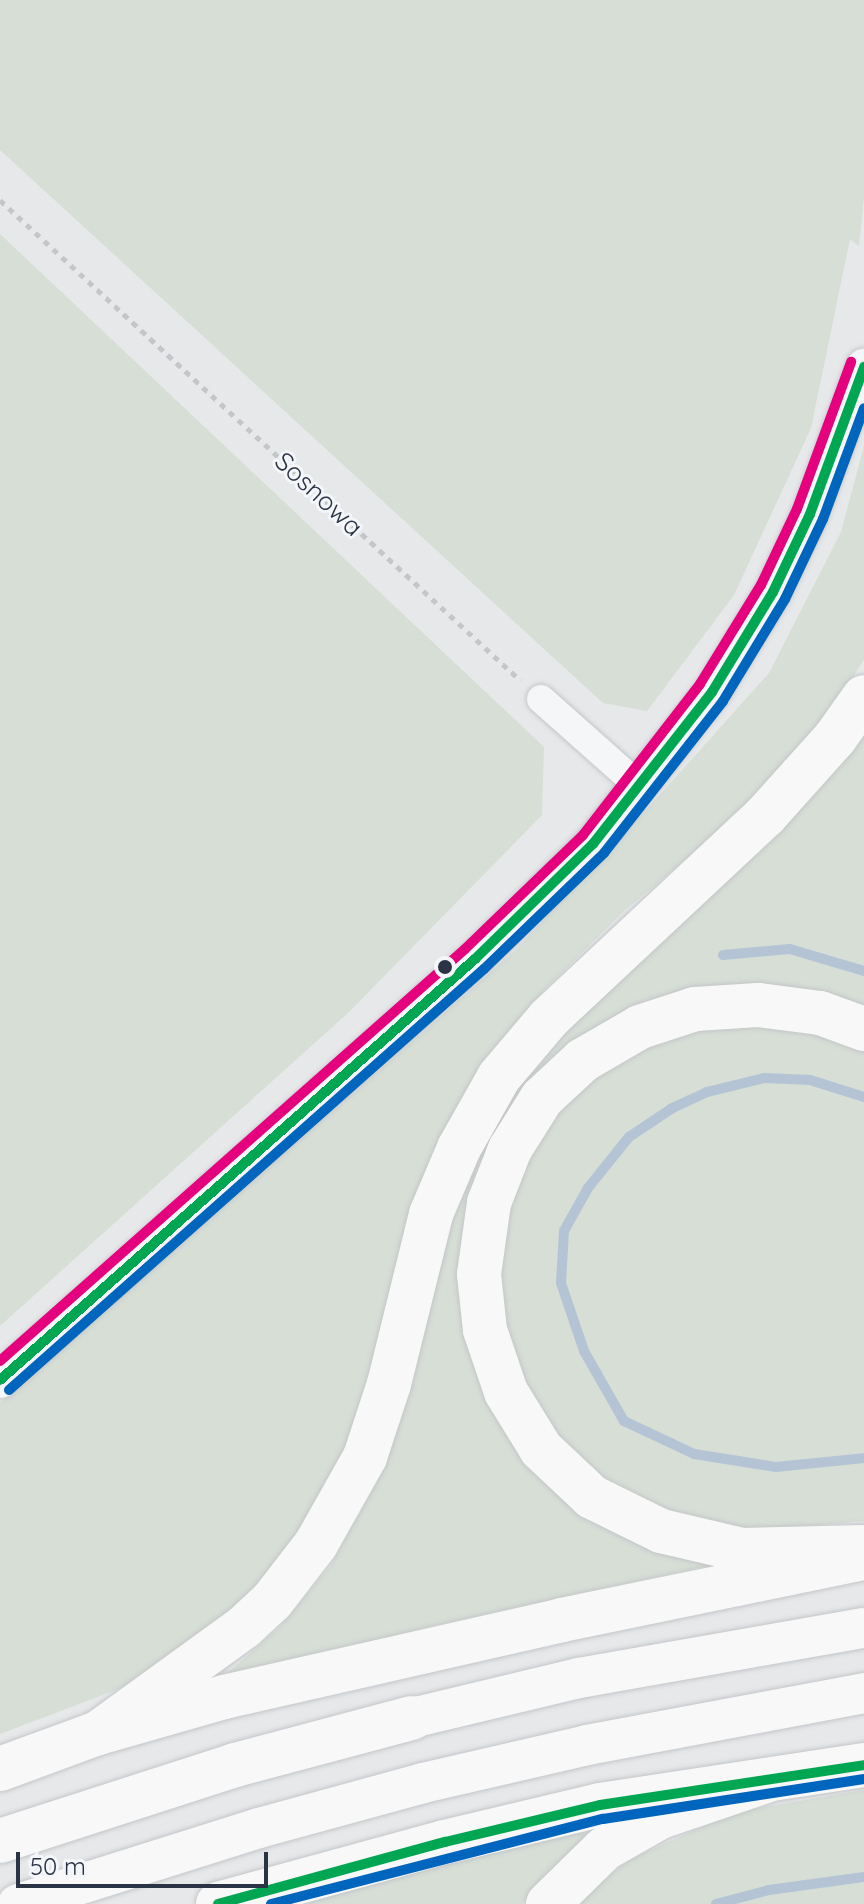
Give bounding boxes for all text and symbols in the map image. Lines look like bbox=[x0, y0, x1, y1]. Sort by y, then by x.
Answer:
street label: Sosnowa bbox=[269, 446, 369, 542]
unlabelled marker bbox=[437, 959, 453, 975]
scale bar bbox=[20, 1836, 272, 1886]
text: 50 m bbox=[30, 1851, 86, 1881]

